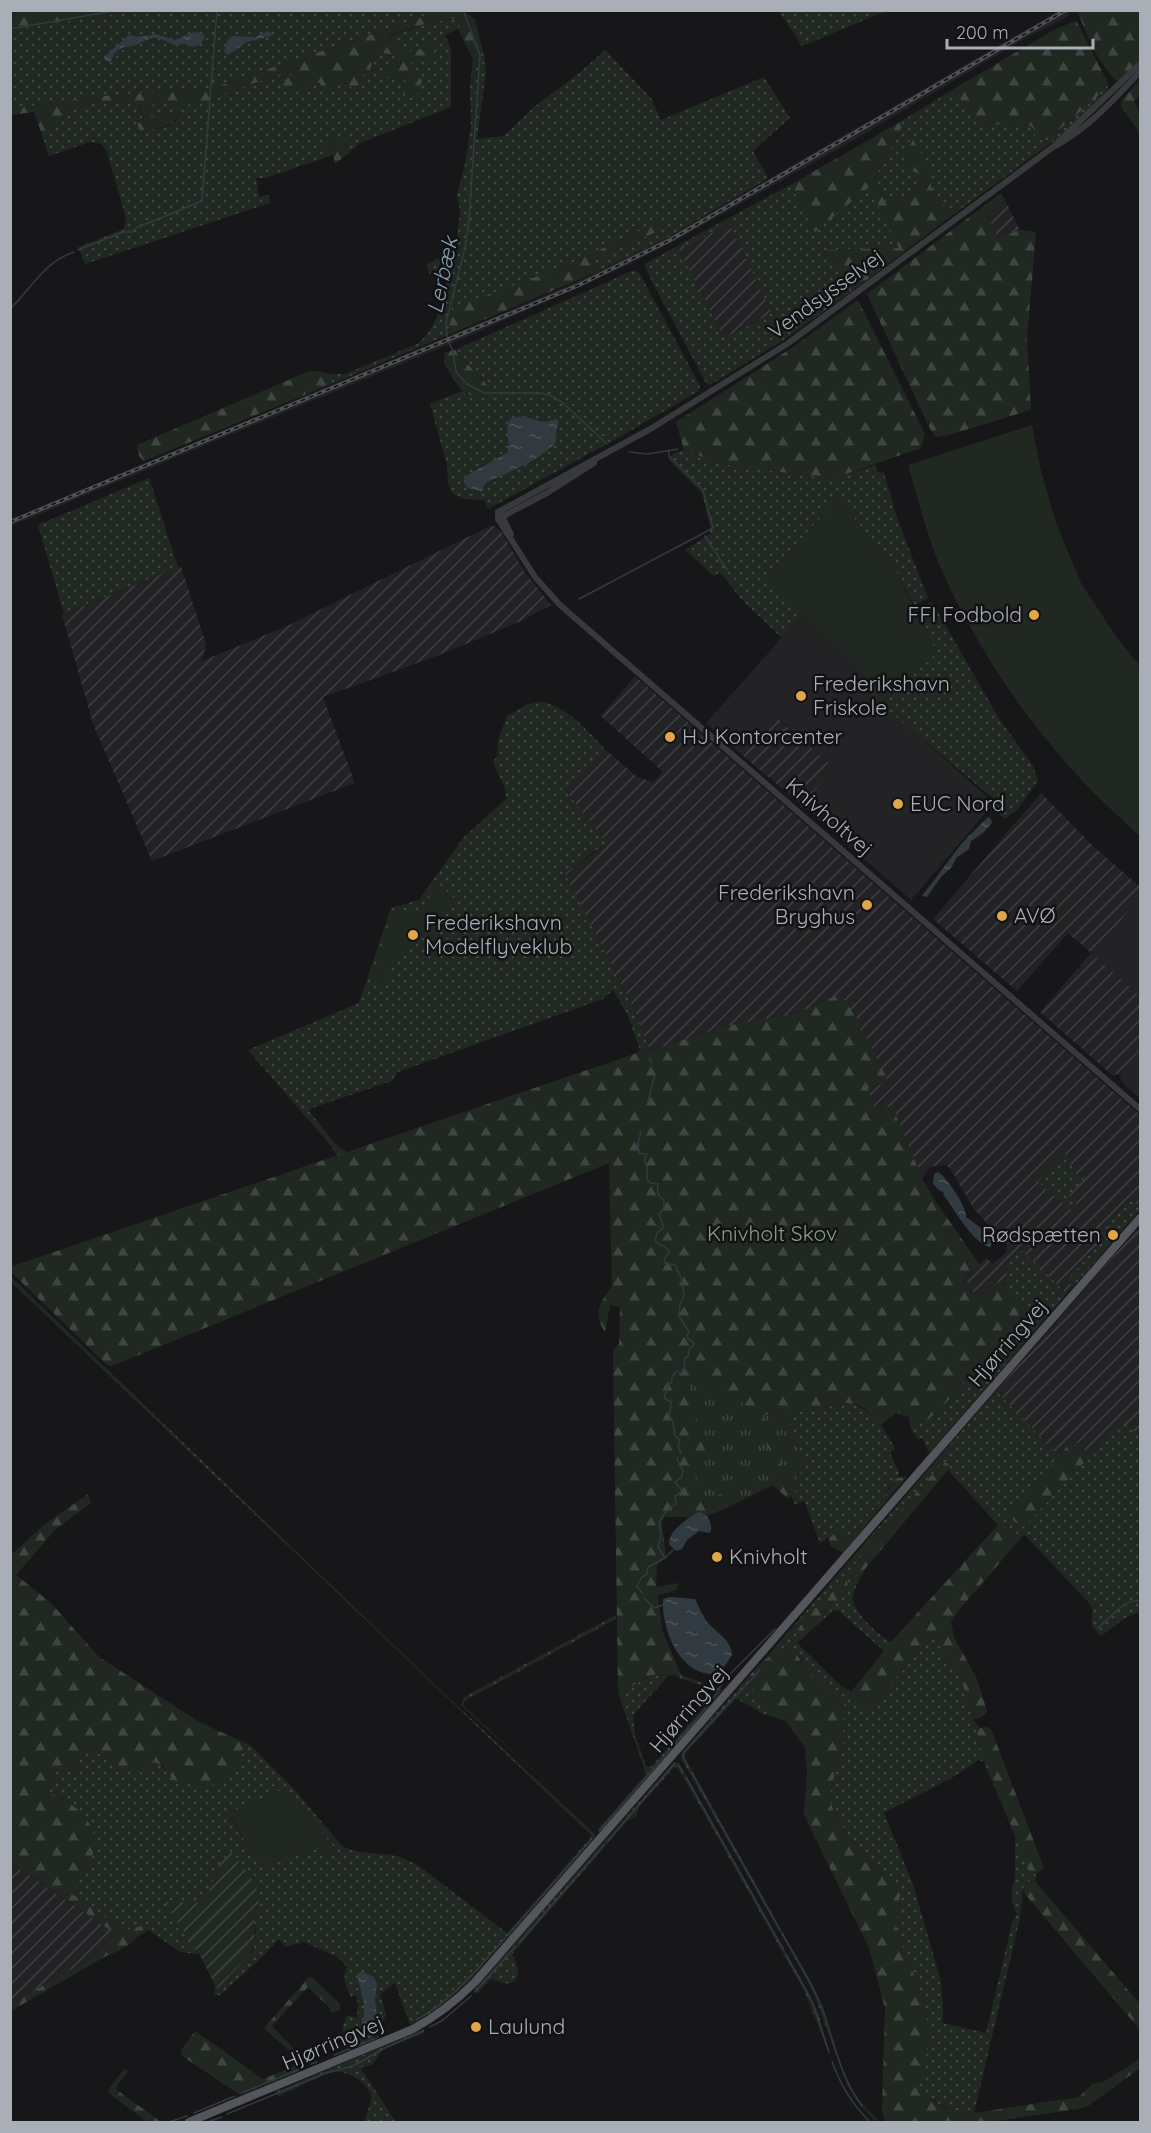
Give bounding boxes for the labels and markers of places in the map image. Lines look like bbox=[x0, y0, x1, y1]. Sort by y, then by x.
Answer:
place label: FFI Fodbold bbox=[908, 601, 1022, 627]
marker: FFI Fodbold bbox=[1027, 608, 1041, 622]
place label: Frederikshavn Friskole bbox=[813, 670, 950, 720]
marker: Frederikshavn Friskole bbox=[794, 689, 808, 703]
place label: HJ Kontorcenter bbox=[682, 723, 843, 749]
marker: HJ Kontorcenter bbox=[663, 730, 677, 744]
place label: EUC Nord bbox=[910, 790, 1005, 816]
marker: EUC Nord bbox=[891, 797, 905, 811]
place label: Frederikshavn Bryghus bbox=[718, 879, 855, 929]
marker: Frederikshavn Bryghus bbox=[860, 898, 874, 912]
place label: AVØ bbox=[1014, 902, 1056, 928]
place label: Frederikshavn Modelflyveklub bbox=[425, 909, 572, 959]
marker: AVØ bbox=[995, 909, 1009, 923]
marker: Frederikshavn Modelflyveklub bbox=[406, 928, 420, 942]
place label: Rødspætten bbox=[982, 1221, 1101, 1247]
marker: Rødspætten bbox=[1106, 1228, 1120, 1242]
place label: Knivholt bbox=[729, 1543, 807, 1569]
marker: Knivholt bbox=[710, 1550, 724, 1564]
place label: Laulund bbox=[488, 2013, 565, 2039]
marker: Laulund bbox=[469, 2020, 483, 2034]

